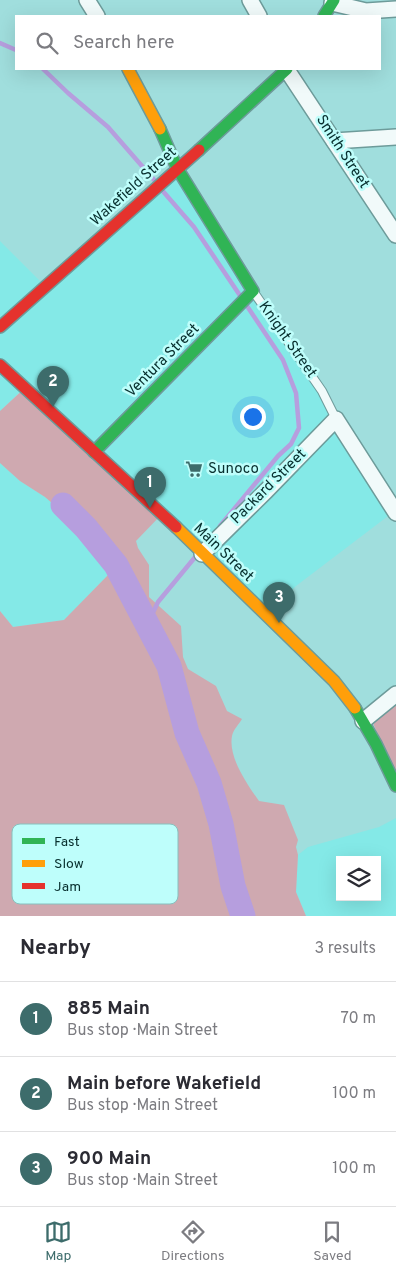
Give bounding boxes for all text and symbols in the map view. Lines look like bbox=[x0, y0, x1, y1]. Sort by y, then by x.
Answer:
search box bbox=[15, 15, 381, 70]
icon: search bbox=[33, 29, 61, 57]
text: Search here bbox=[73, 31, 175, 55]
street label: Smith Street bbox=[311, 112, 373, 192]
street label: Wakefield Street bbox=[87, 143, 181, 231]
street label: Knight Street bbox=[254, 298, 320, 382]
street label: Ventura Street bbox=[122, 320, 204, 402]
pin: 2 bbox=[37, 366, 69, 407]
your location bbox=[240, 404, 266, 430]
street label: Packard Street bbox=[227, 445, 311, 529]
supermarket icon: Sunoco bbox=[184, 459, 204, 479]
place label: Sunoco bbox=[208, 460, 259, 479]
pin: 1 bbox=[134, 467, 166, 508]
street label: Main Street bbox=[189, 520, 257, 586]
pin: 3 bbox=[263, 582, 295, 623]
legend bbox=[12, 824, 178, 904]
text: Fast bbox=[54, 834, 80, 851]
text: Slow bbox=[54, 856, 84, 873]
map controls bbox=[336, 856, 381, 901]
button: layers bbox=[336, 856, 381, 901]
text: Jam bbox=[54, 879, 81, 896]
text: Nearby bbox=[20, 935, 91, 962]
text: 3 results bbox=[314, 939, 376, 959]
text: 885 Main bbox=[67, 997, 150, 1021]
text: 1 bbox=[33, 1009, 39, 1029]
text: 70 m bbox=[341, 1009, 376, 1029]
text: Bus stop · Main Street bbox=[67, 1021, 218, 1041]
text: Main before Wakefield bbox=[67, 1072, 261, 1096]
text: 2 bbox=[31, 1084, 41, 1104]
text: 100 m bbox=[332, 1084, 376, 1104]
text: Bus stop · Main Street bbox=[67, 1096, 218, 1116]
text: 900 Main bbox=[67, 1147, 151, 1171]
text: 3 bbox=[31, 1159, 41, 1179]
text: 100 m bbox=[332, 1159, 376, 1179]
text: Bus stop · Main Street bbox=[67, 1171, 218, 1191]
tab: Map bbox=[44, 1218, 72, 1265]
tab: Directions bbox=[161, 1218, 225, 1265]
tab: Saved bbox=[313, 1218, 352, 1265]

